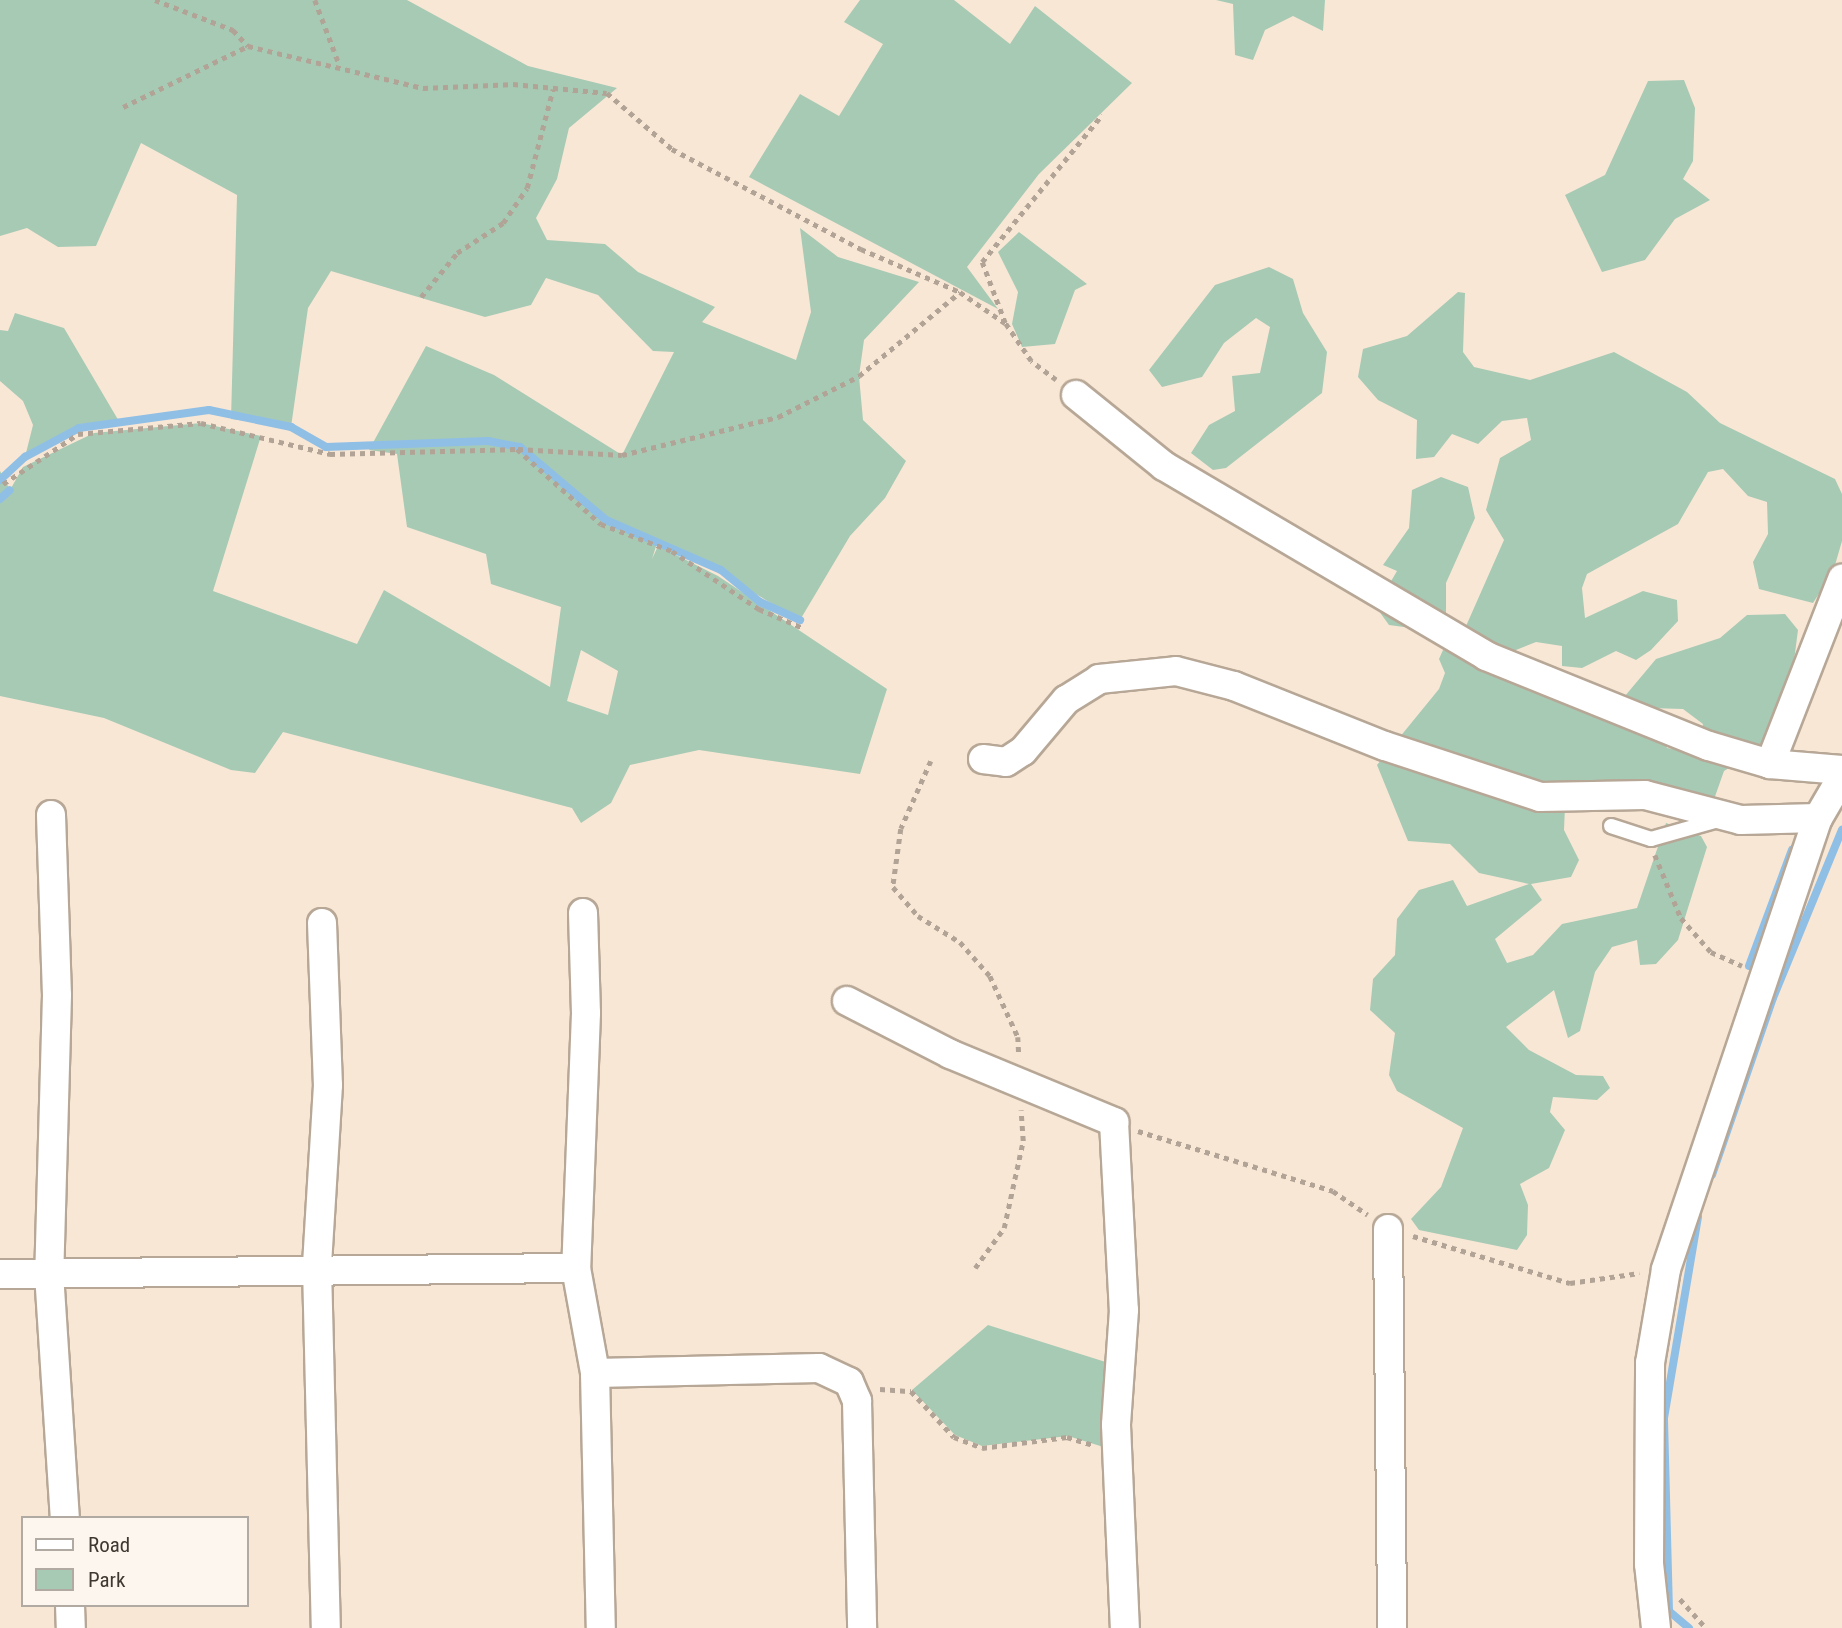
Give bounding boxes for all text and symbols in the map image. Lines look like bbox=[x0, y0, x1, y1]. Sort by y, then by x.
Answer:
legend bbox=[21, 1516, 248, 1607]
text: Road bbox=[88, 1533, 130, 1557]
text: Park bbox=[88, 1568, 125, 1592]

